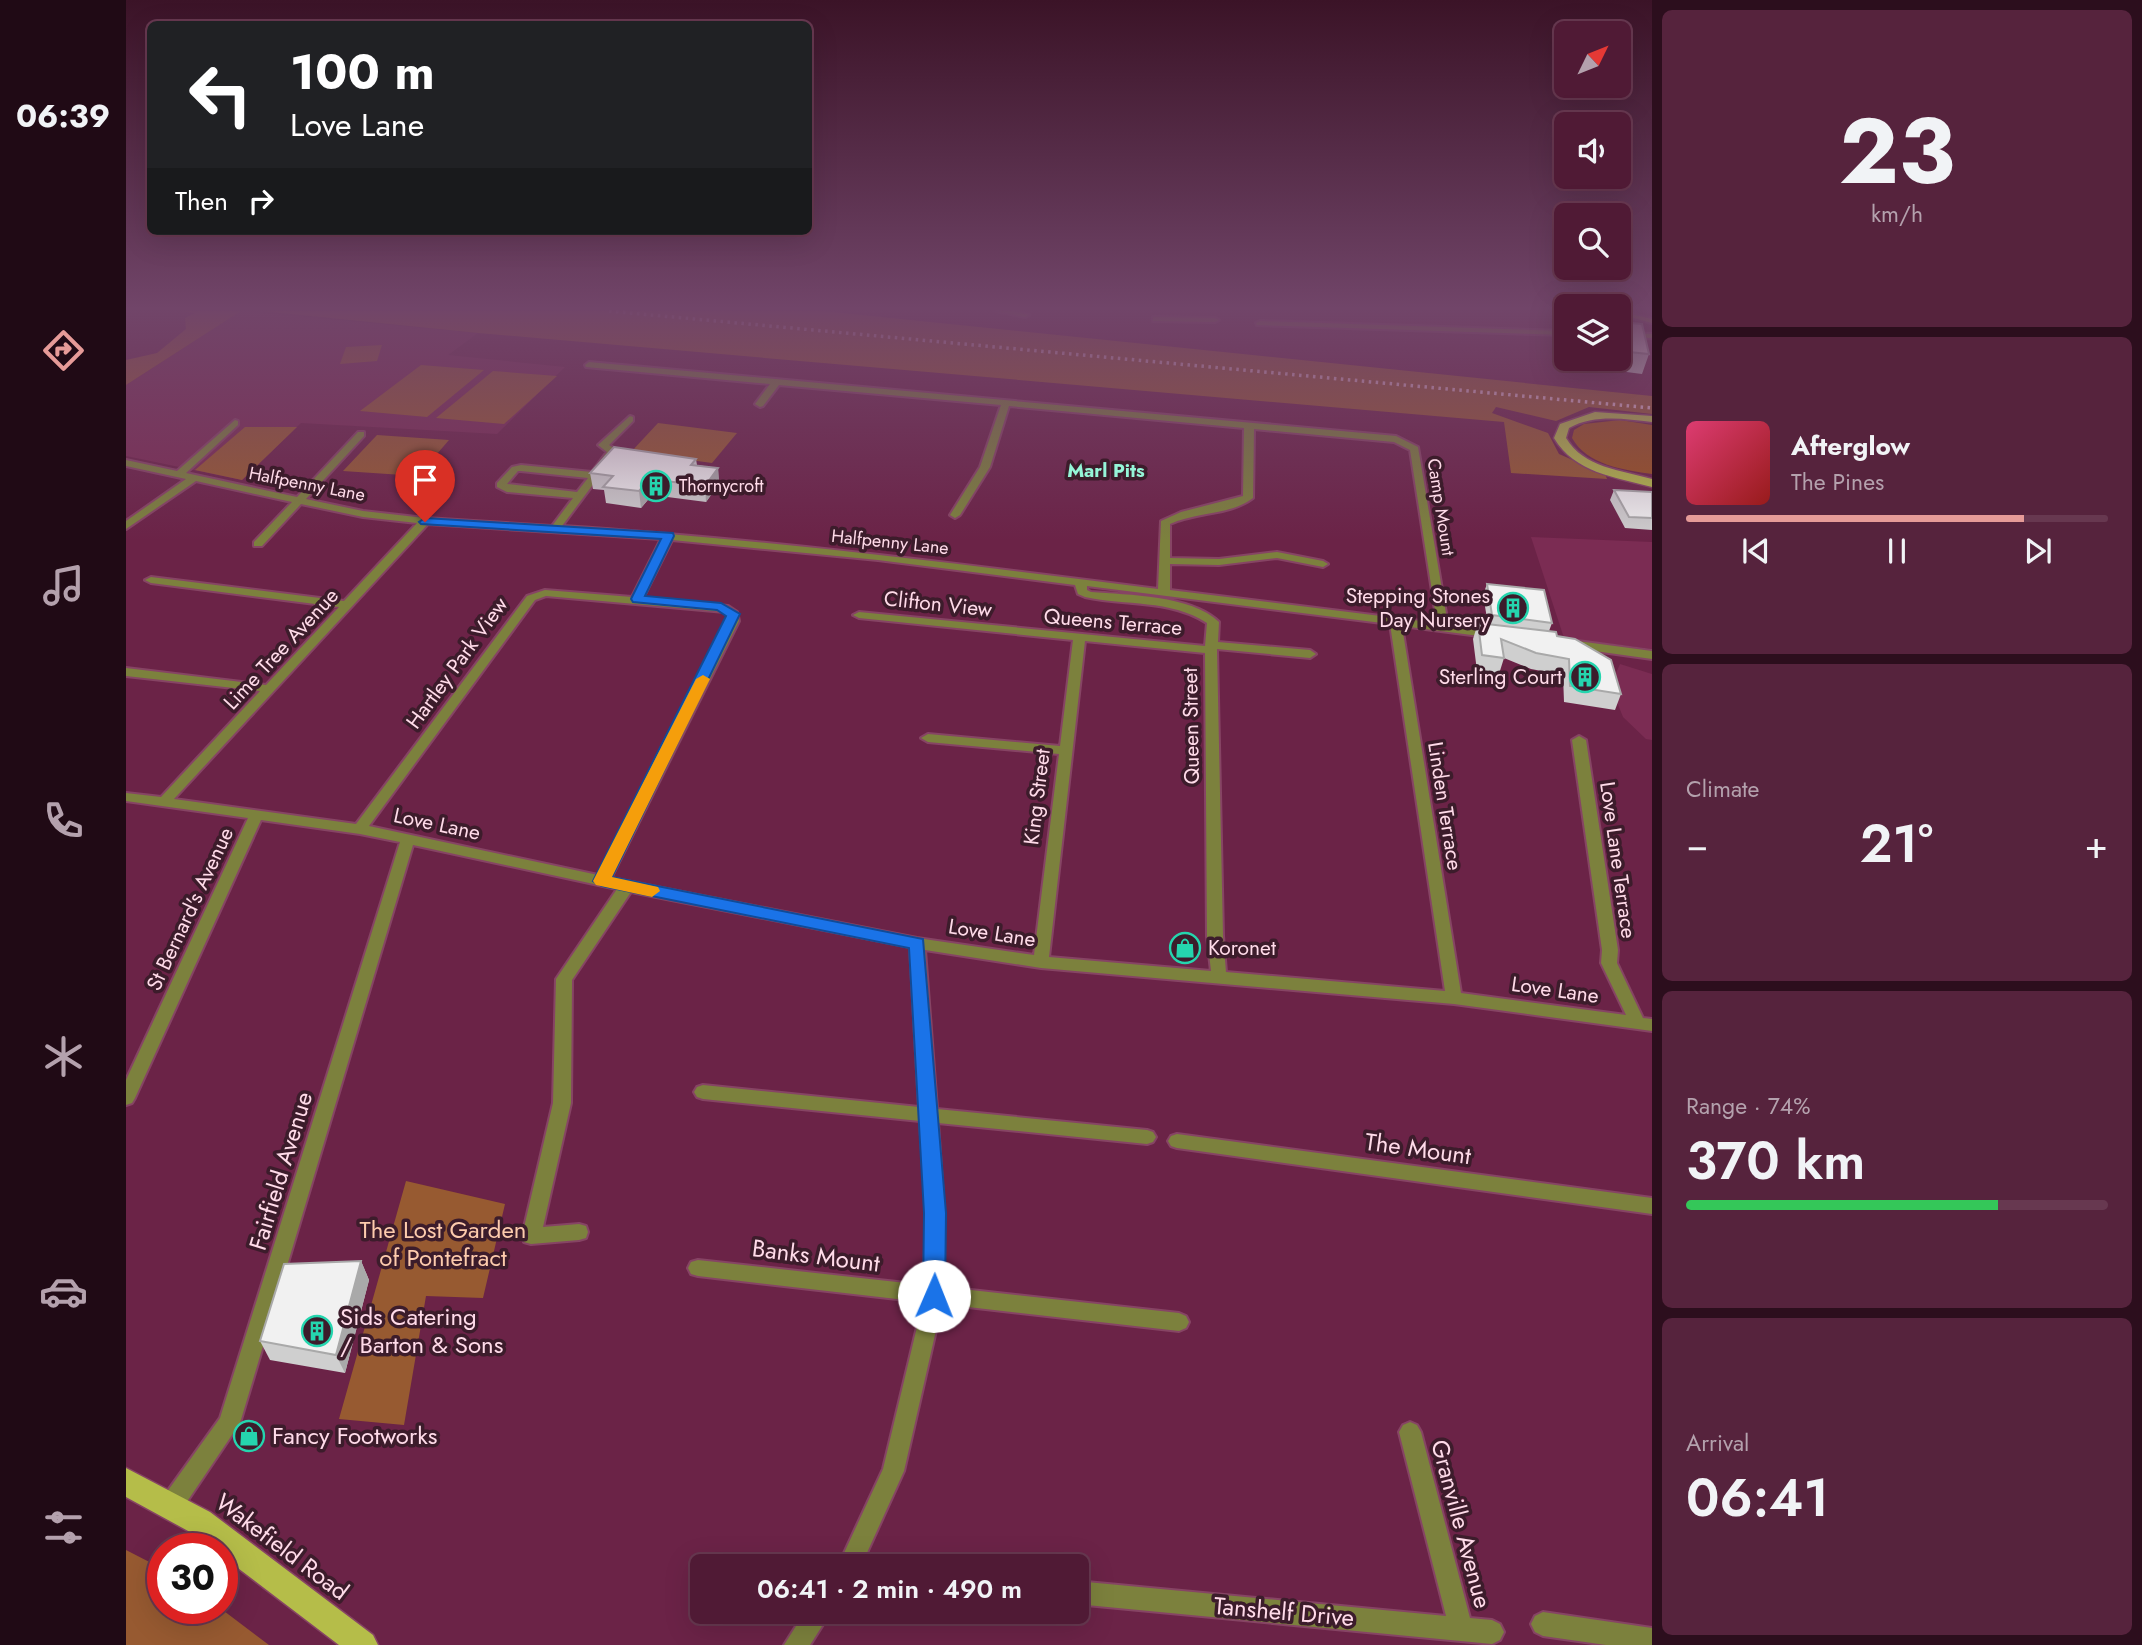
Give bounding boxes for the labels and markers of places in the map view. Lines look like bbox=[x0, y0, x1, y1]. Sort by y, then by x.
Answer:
pin bbox=[395, 450, 455, 522]
building icon: Thornycroft bbox=[639, 469, 673, 503]
place label: Thornycroft bbox=[679, 473, 764, 499]
place label: Stepping Stones Day Nursery bbox=[1346, 581, 1491, 635]
building icon: Stepping Stones Day Nursery bbox=[1496, 591, 1530, 625]
building icon: Sterling Court bbox=[1568, 660, 1602, 694]
place label: Sterling Court bbox=[1439, 662, 1562, 692]
shop icon: Koronet bbox=[1168, 931, 1202, 965]
place label: Koronet bbox=[1208, 933, 1276, 963]
place label: Sids Catering / Barton & Sons bbox=[340, 1299, 503, 1362]
building icon: Sids Catering / Barton & Sons bbox=[300, 1314, 334, 1348]
place label: Fancy Footworks bbox=[272, 1418, 437, 1453]
shop icon: Fancy Footworks bbox=[232, 1419, 266, 1453]

